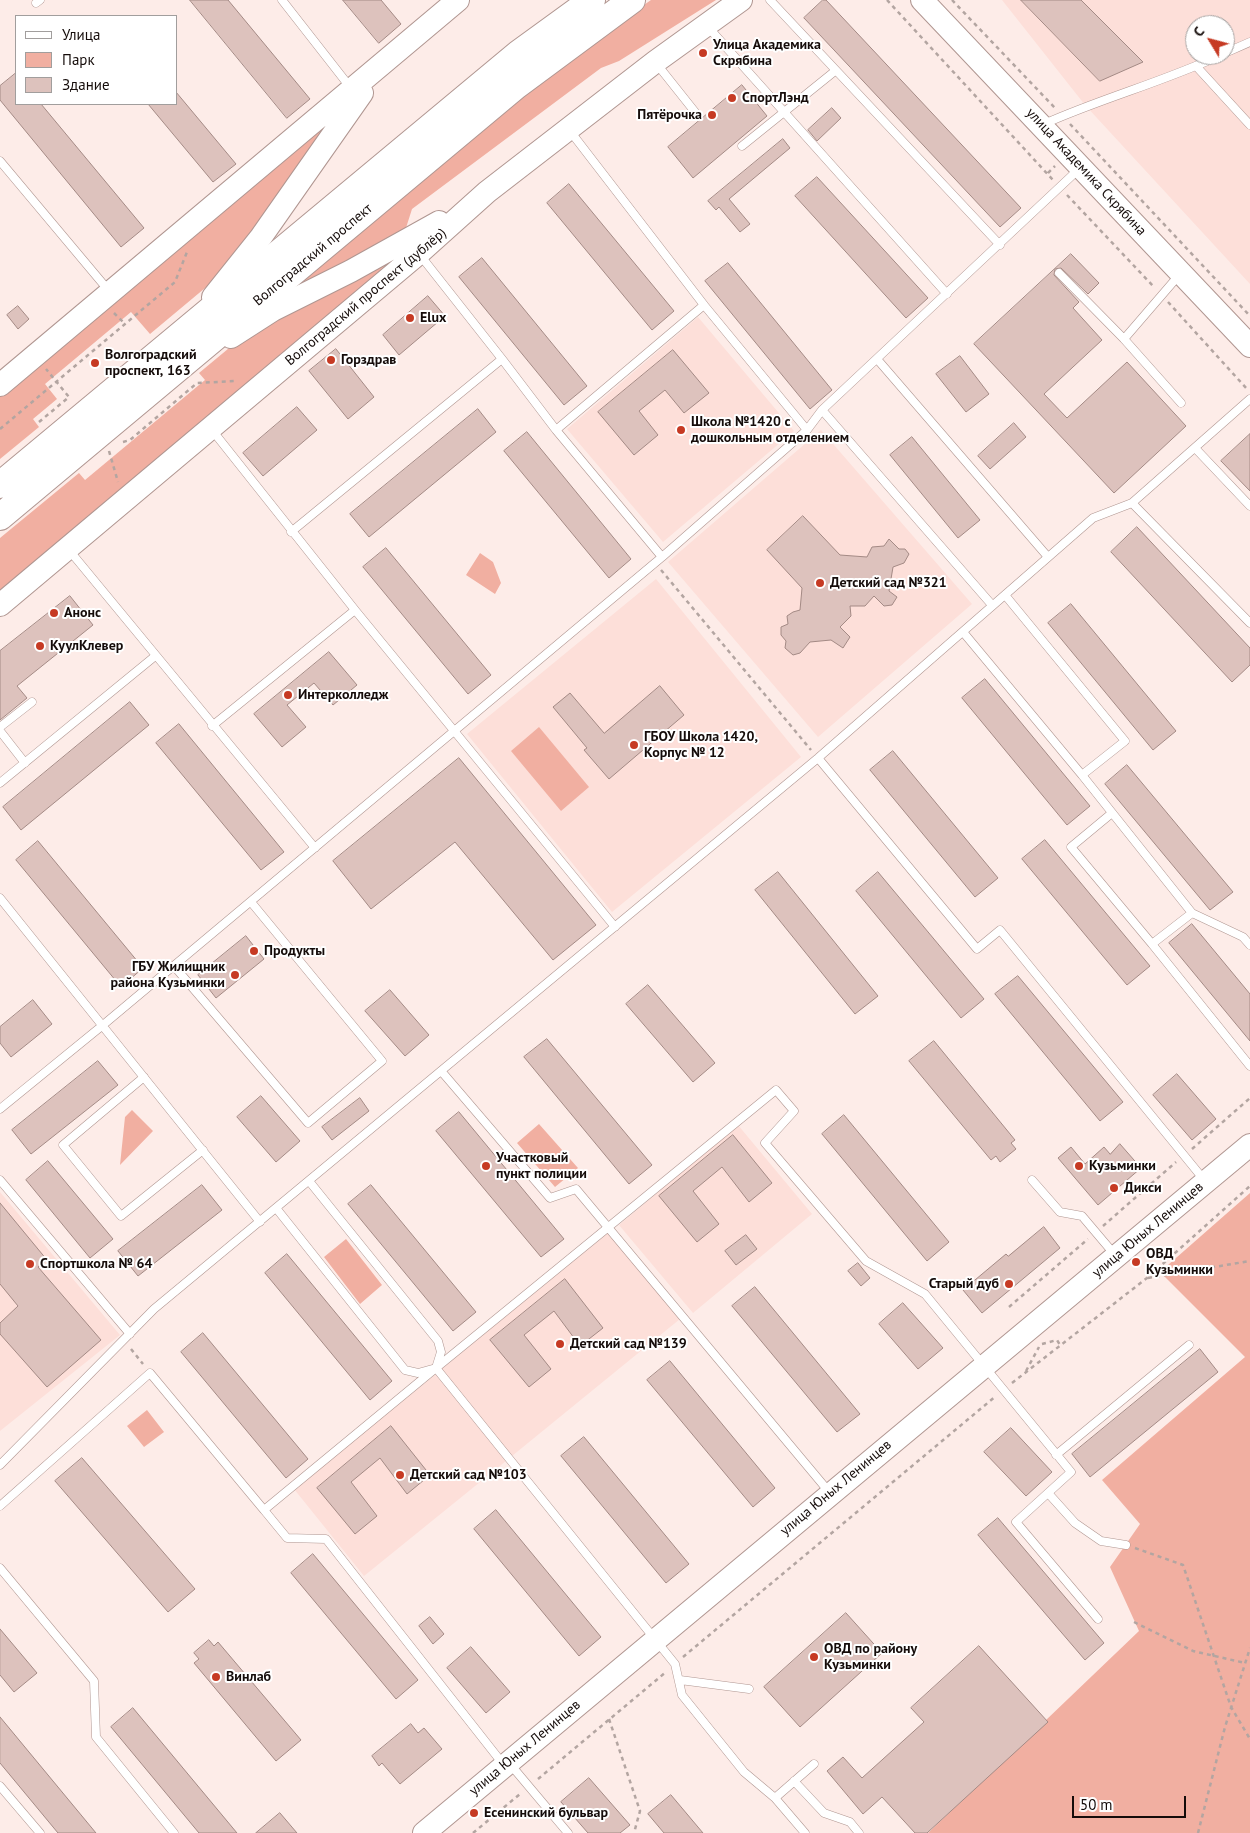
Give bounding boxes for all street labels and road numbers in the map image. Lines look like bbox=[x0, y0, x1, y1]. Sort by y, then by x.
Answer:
street label: улица Академика Скрябина bbox=[1022, 105, 1150, 239]
street label: Волгоградский проспект bbox=[250, 200, 376, 310]
street label: Волгоградский проспект (дублёр) bbox=[282, 225, 450, 369]
street label: улица Юных Ленинцев bbox=[1089, 1179, 1207, 1281]
street label: улица Юных Ленинцев bbox=[777, 1437, 895, 1539]
street label: улица Юных Ленинцев bbox=[466, 1697, 584, 1799]

